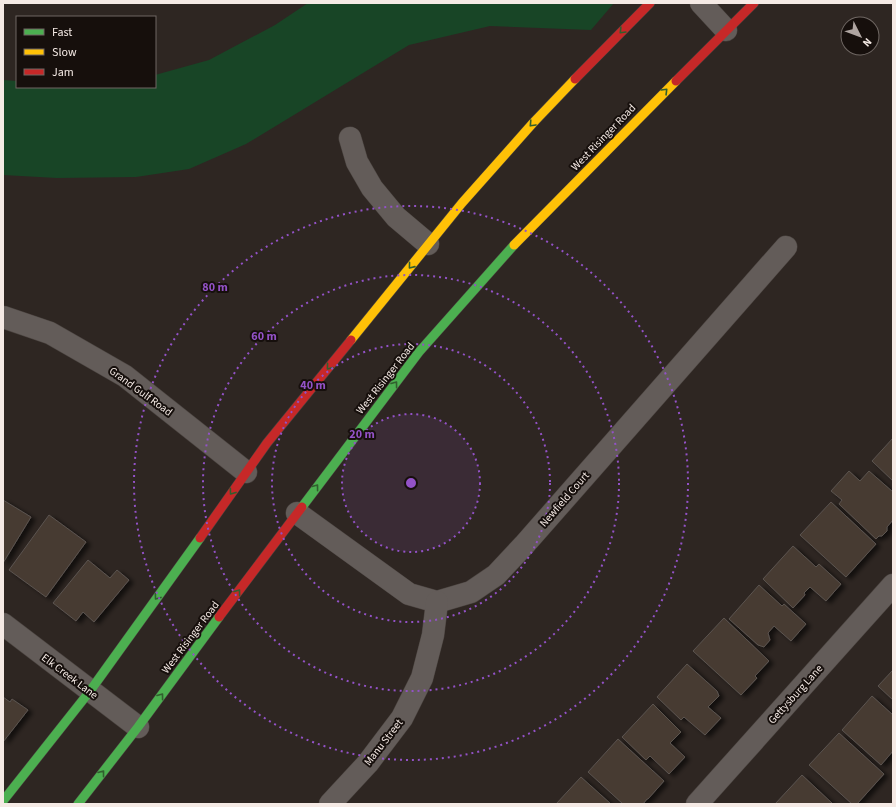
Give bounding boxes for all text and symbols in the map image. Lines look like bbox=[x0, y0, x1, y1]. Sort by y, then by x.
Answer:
legend bbox=[16, 16, 156, 88]
north arrow bbox=[840, 16, 880, 56]
text: Fast bbox=[52, 24, 72, 41]
one-way arrow bbox=[619, 26, 627, 34]
text: N bbox=[859, 35, 875, 50]
text: Slow bbox=[52, 44, 77, 61]
text: Jam bbox=[52, 64, 74, 81]
one-way arrow bbox=[661, 88, 668, 96]
street label: West Risinger Road bbox=[568, 101, 639, 174]
one-way arrow bbox=[529, 119, 536, 127]
one-way arrow bbox=[408, 261, 415, 268]
text: 80 m bbox=[202, 279, 228, 296]
text: 60 m bbox=[251, 328, 277, 345]
street label: West Risinger Road bbox=[353, 339, 418, 417]
one-way arrow bbox=[326, 362, 333, 369]
street label: Grand Gulf Road bbox=[106, 363, 175, 419]
text: 40 m bbox=[300, 377, 326, 394]
one-way arrow bbox=[390, 381, 398, 388]
text: 20 m bbox=[349, 426, 375, 443]
street label: Newfield Court bbox=[536, 468, 593, 530]
centre of rings bbox=[404, 476, 418, 490]
one-way arrow bbox=[311, 485, 318, 492]
one-way arrow bbox=[230, 487, 237, 494]
one-way arrow bbox=[234, 589, 241, 596]
one-way arrow bbox=[155, 593, 162, 600]
street label: West Risinger Road bbox=[158, 598, 223, 677]
street label: Elk Creek Lane bbox=[38, 650, 101, 703]
street label: Gettysburg Lane bbox=[765, 661, 826, 727]
one-way arrow bbox=[156, 693, 164, 700]
street label: Manu Street bbox=[360, 716, 406, 769]
one-way arrow bbox=[97, 771, 104, 778]

